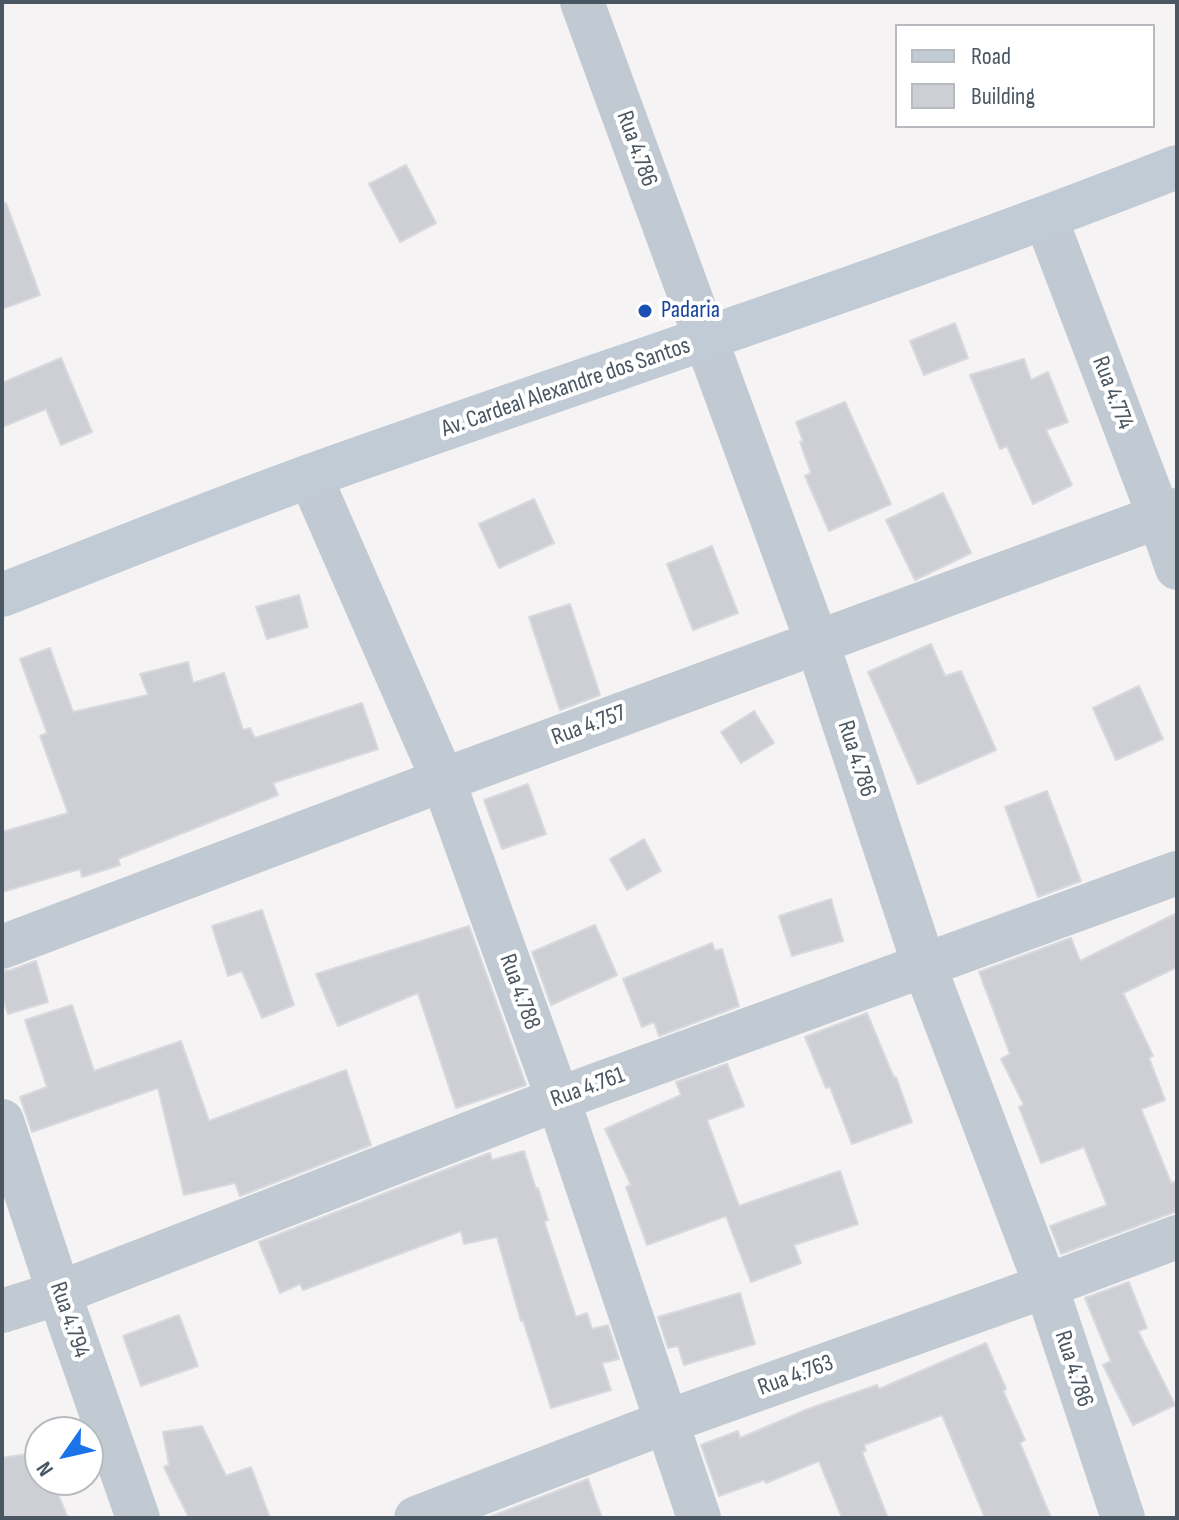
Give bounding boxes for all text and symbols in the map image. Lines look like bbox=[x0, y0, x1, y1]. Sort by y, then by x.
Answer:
legend bbox=[895, 24, 1155, 128]
text: Road bbox=[971, 42, 1011, 71]
text: Building bbox=[971, 82, 1035, 111]
street label: Rua 4.786 bbox=[609, 107, 663, 191]
place label: Padaria bbox=[661, 297, 720, 325]
marker: Padaria bbox=[636, 302, 654, 320]
street label: Av. Cardeal Alexandre dos Santos bbox=[438, 332, 694, 444]
street label: Rua 4.774 bbox=[1085, 352, 1139, 434]
street label: Rua 4.757 bbox=[548, 699, 630, 753]
street label: Rua 4.786 bbox=[830, 717, 882, 801]
street label: Rua 4.788 bbox=[492, 950, 546, 1034]
street label: Rua 4.761 bbox=[547, 1061, 629, 1115]
street label: Rua 4.794 bbox=[43, 1278, 95, 1362]
street label: Rua 4.786 bbox=[1047, 1327, 1099, 1411]
street label: Rua 4.763 bbox=[754, 1349, 838, 1403]
north arrow bbox=[24, 1416, 104, 1496]
text: N bbox=[31, 1456, 60, 1481]

